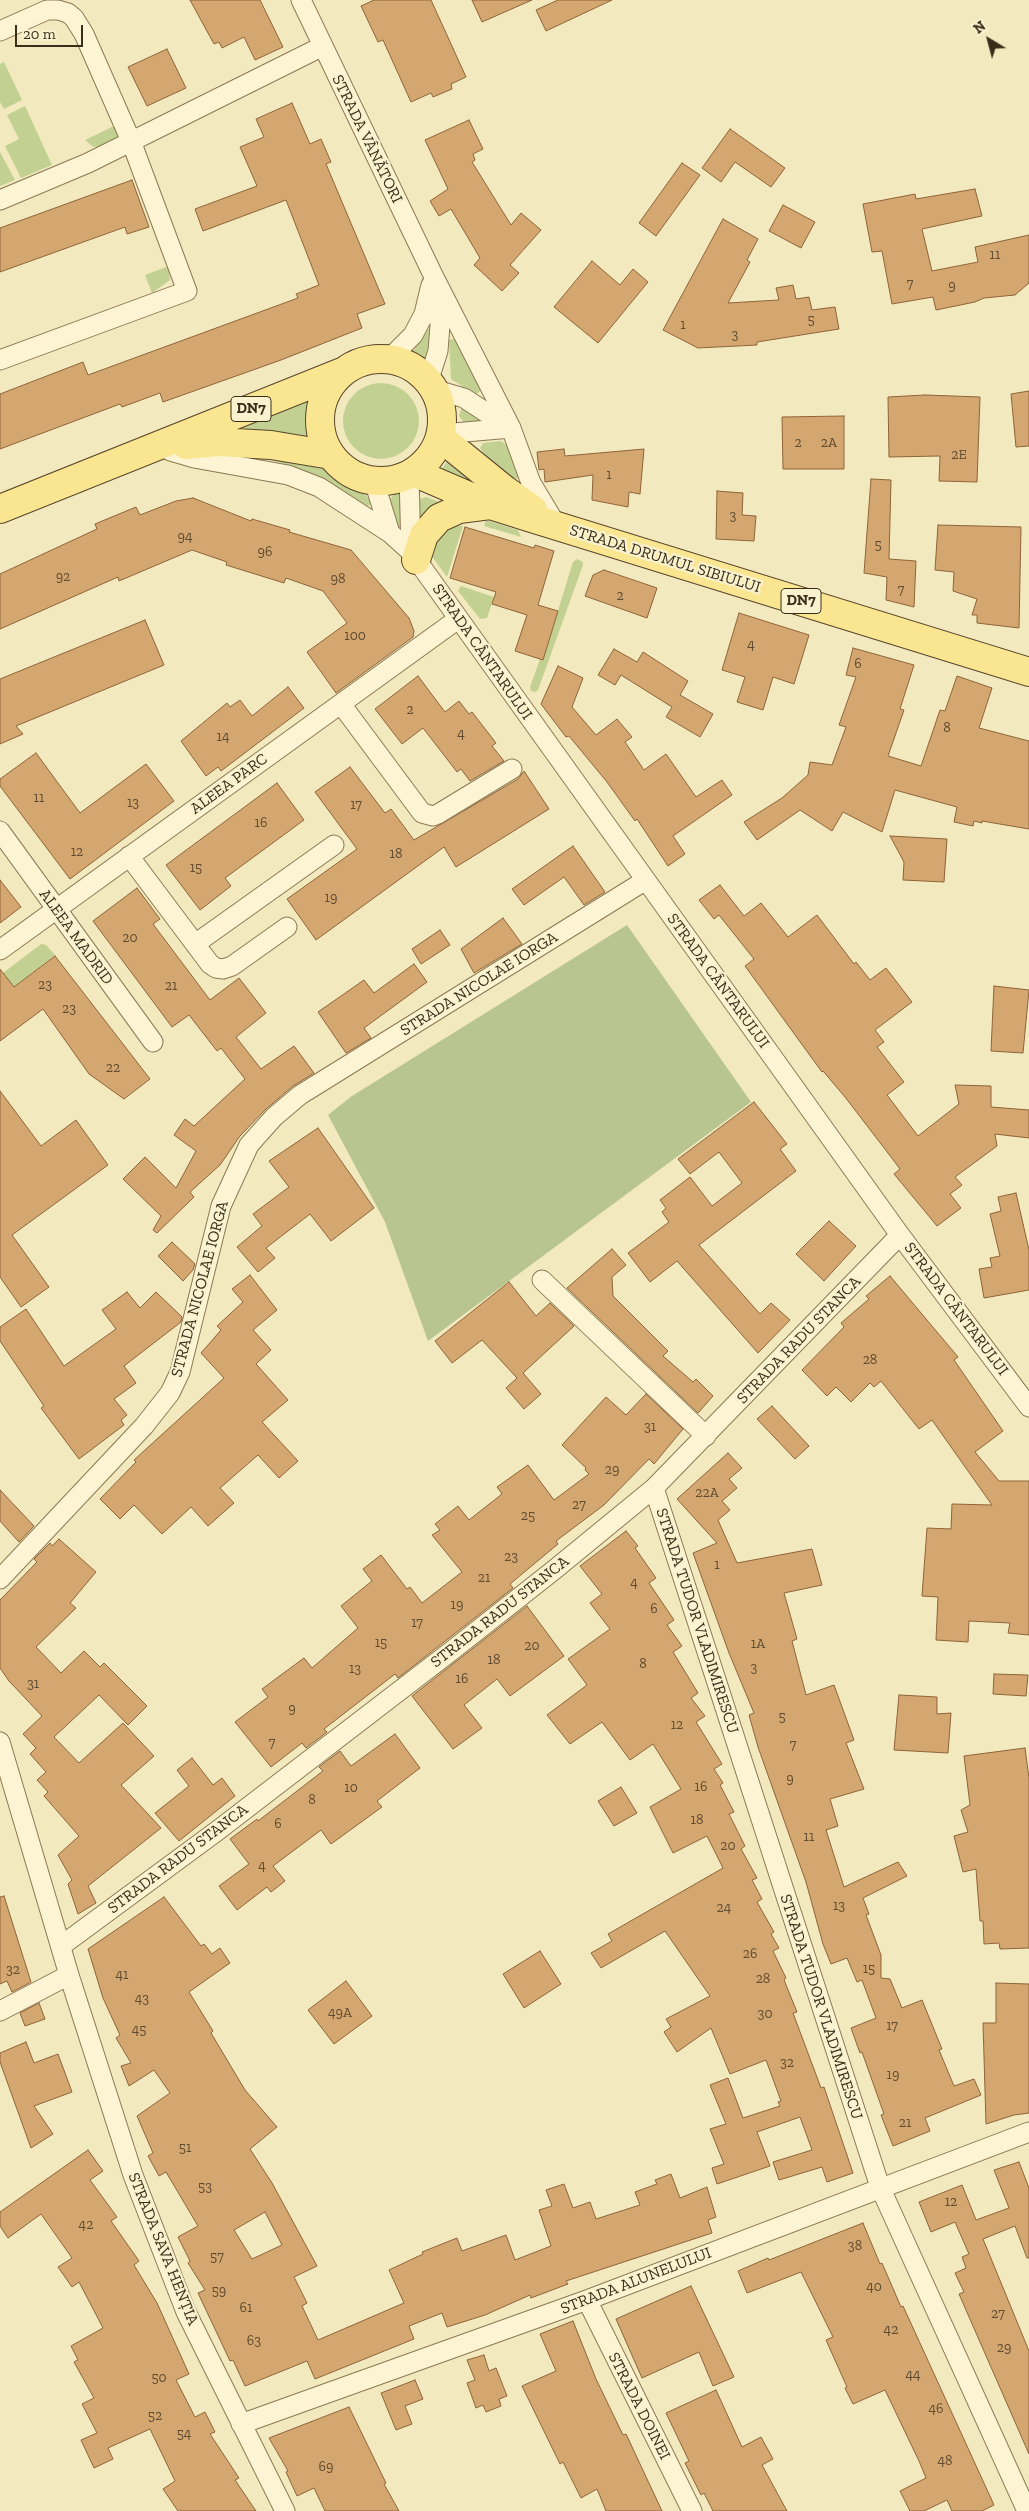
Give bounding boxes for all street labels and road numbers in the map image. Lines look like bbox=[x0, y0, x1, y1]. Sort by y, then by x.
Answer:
street label: STRADA VÂNĂTORI bbox=[328, 72, 406, 206]
road number: DN7 bbox=[231, 396, 271, 422]
street label: STRADA DRUMUL SIBIULUI bbox=[567, 521, 763, 597]
street label: STRADA CÂNTARULUI bbox=[428, 580, 536, 724]
road number: DN7 bbox=[781, 588, 821, 614]
street label: ALEEA PARC bbox=[187, 750, 271, 818]
street label: ALEEA MADRID bbox=[35, 885, 117, 989]
street label: STRADA CÂNTARULUI bbox=[663, 910, 773, 1052]
street label: STRADA NICOLAE IORGA bbox=[397, 928, 561, 1040]
street label: STRADA NICOLAE IORGA bbox=[167, 1199, 233, 1379]
street label: STRADA CÂNTARULUI bbox=[900, 1239, 1012, 1379]
street label: STRADA RADU STANCA bbox=[733, 1272, 865, 1408]
street label: STRADA TUDOR VLADIMIRESCU bbox=[651, 1506, 743, 1736]
street label: STRADA RADU STANCA bbox=[427, 1552, 573, 1672]
street label: STRADA RADU STANCA bbox=[104, 1800, 252, 1918]
street label: STRADA TUDOR VLADIMIRESCU bbox=[775, 1892, 867, 2122]
street label: STRADA SAVA HENȚIA bbox=[124, 2170, 202, 2328]
street label: STRADA ALUNELULUI bbox=[558, 2243, 714, 2319]
street label: STRADA DOINEI bbox=[604, 2349, 674, 2463]

